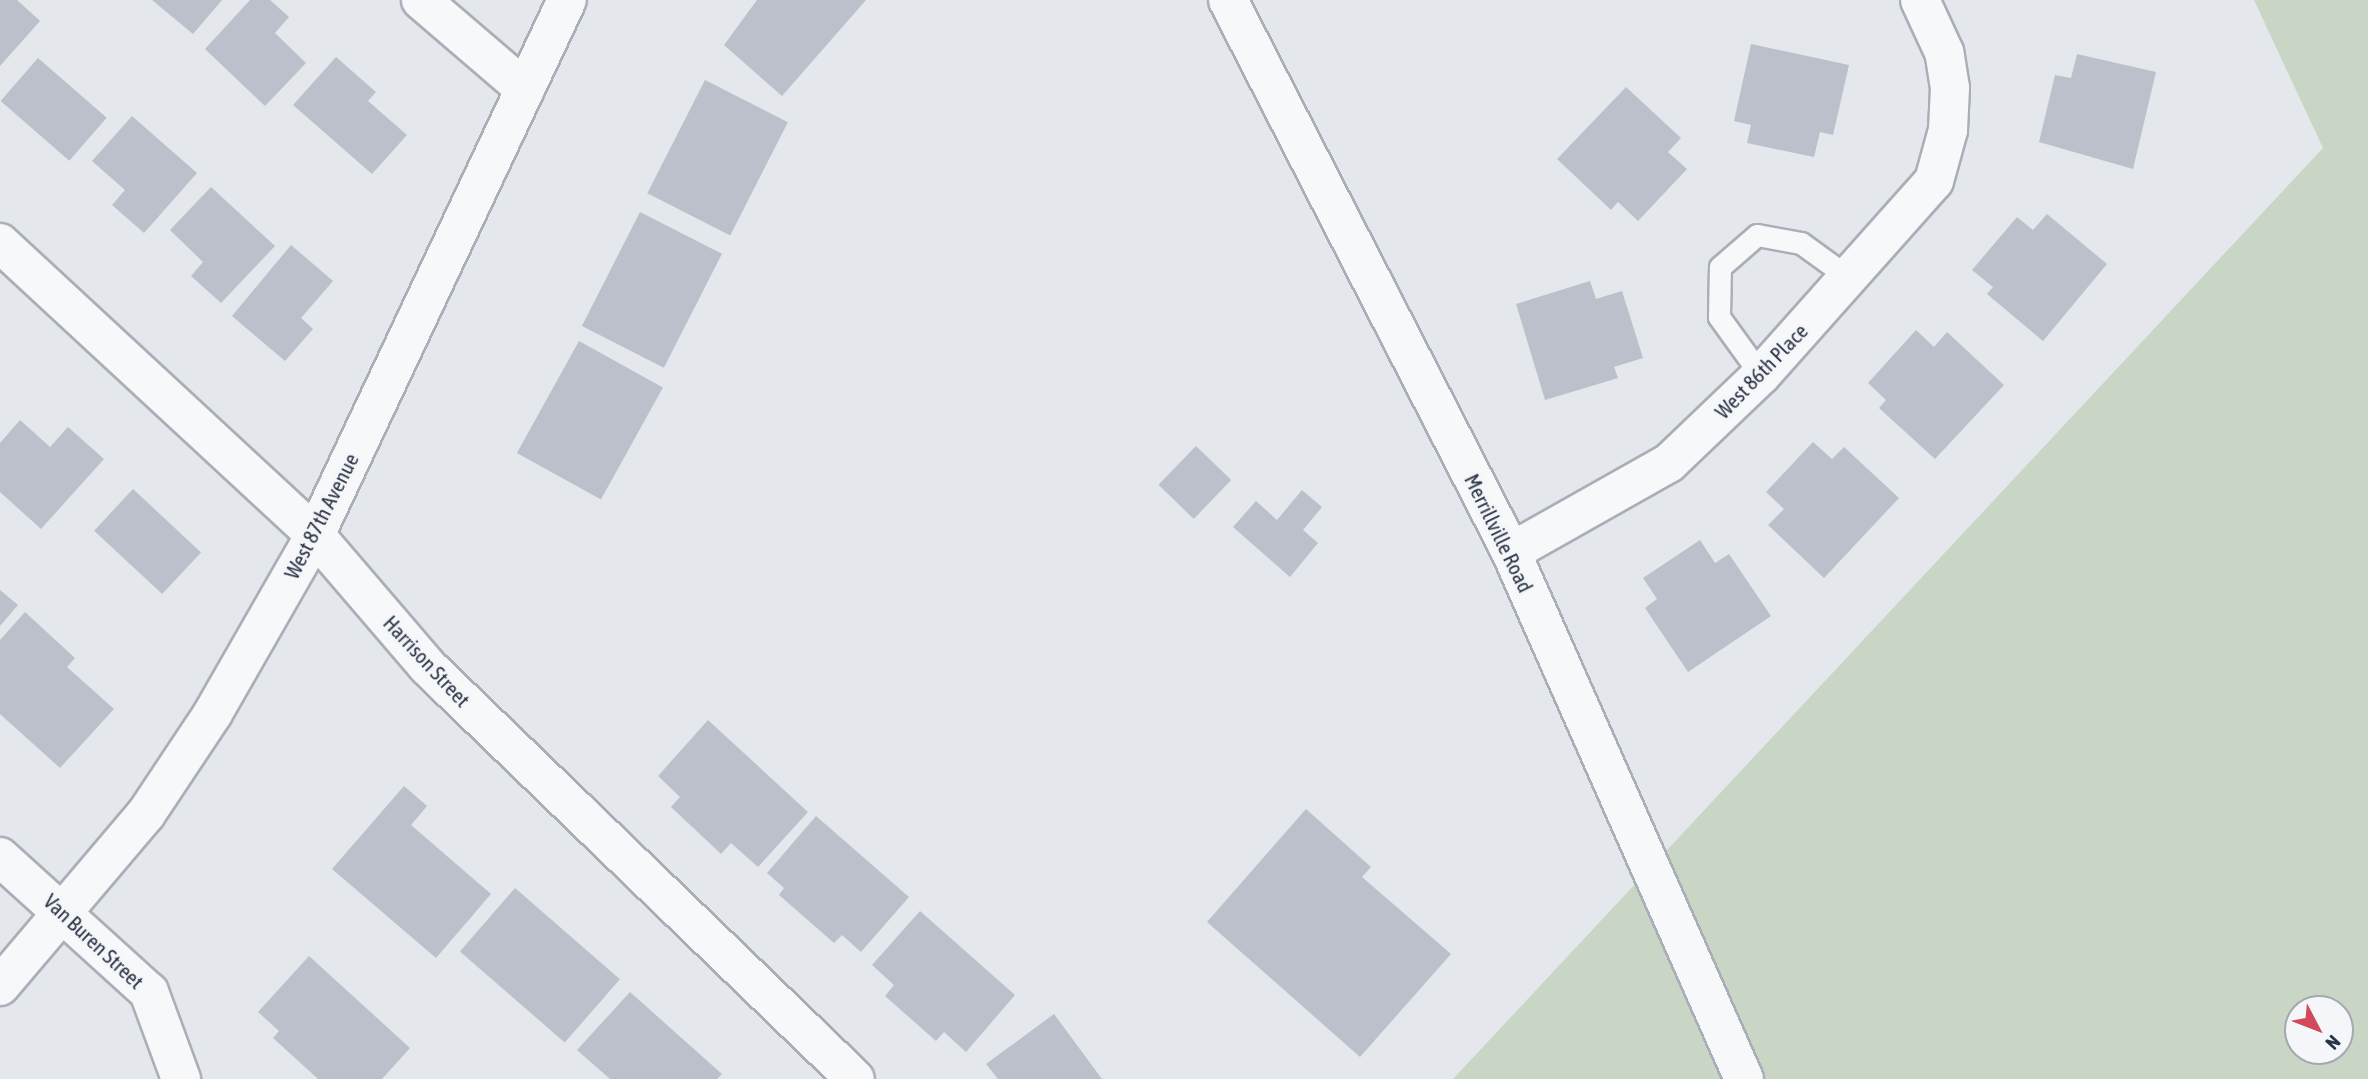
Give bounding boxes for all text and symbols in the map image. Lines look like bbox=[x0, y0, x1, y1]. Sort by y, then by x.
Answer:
street label: West 86th Place bbox=[1709, 318, 1813, 424]
street label: West 87th Avenue bbox=[279, 449, 363, 583]
street label: Merrillville Road bbox=[1459, 470, 1539, 596]
street label: Harrison Street bbox=[378, 610, 476, 712]
street label: Van Buren Street bbox=[39, 888, 149, 994]
north arrow bbox=[2284, 995, 2354, 1065]
text: N bbox=[2321, 1031, 2345, 1054]

